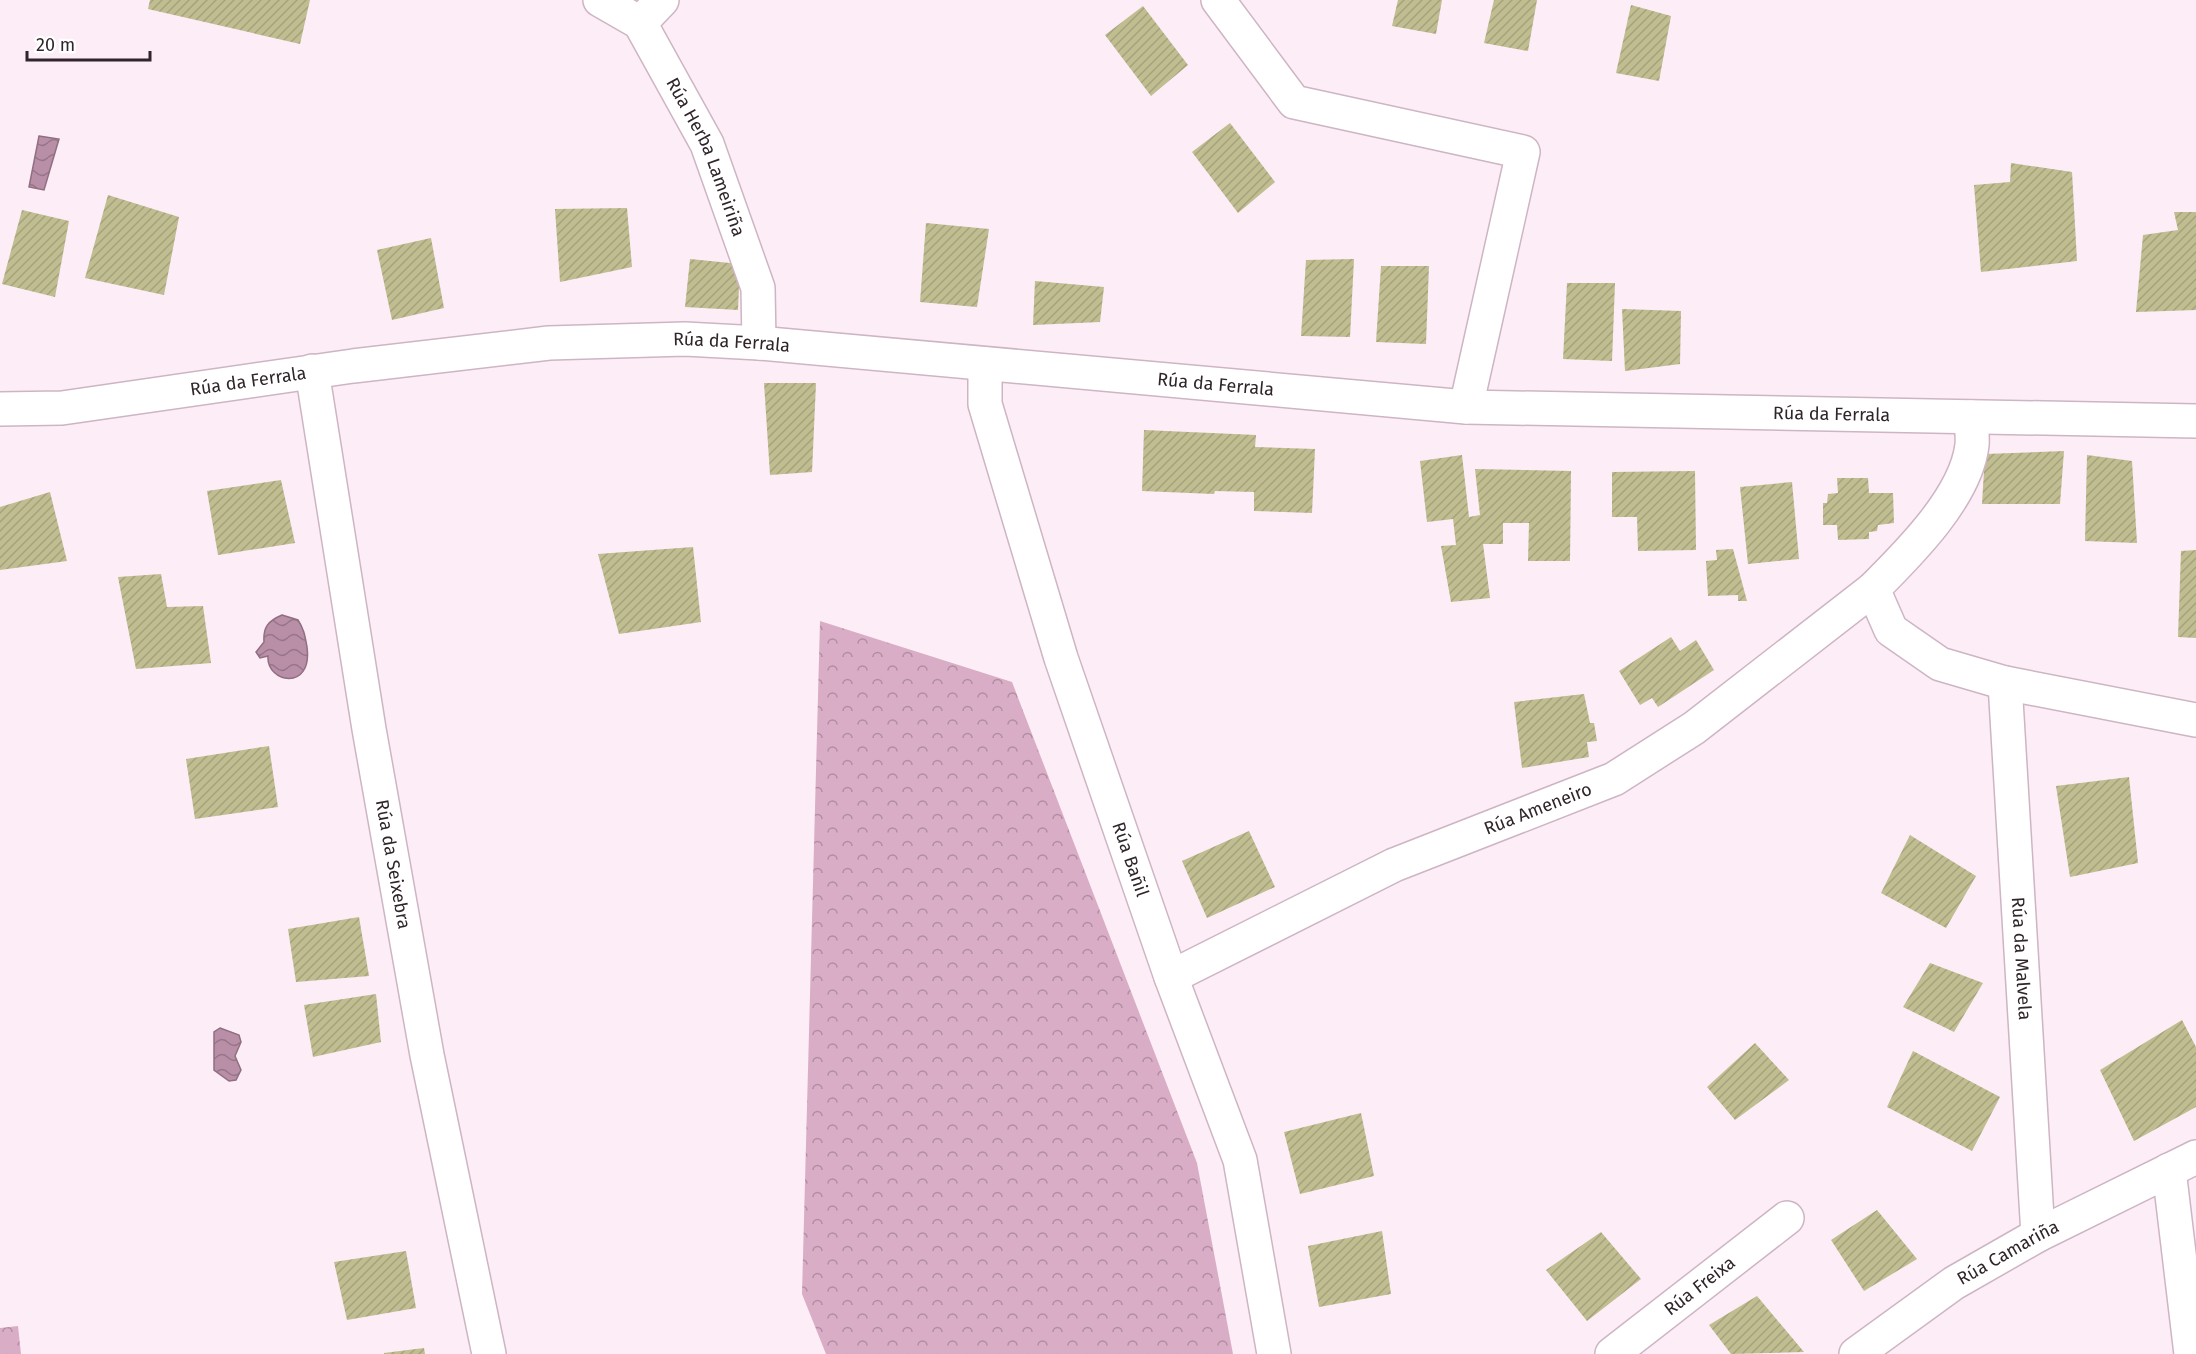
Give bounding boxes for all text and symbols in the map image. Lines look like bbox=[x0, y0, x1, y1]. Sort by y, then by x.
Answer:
scale bar bbox=[27, 24, 150, 62]
text: 20 m bbox=[36, 34, 75, 56]
street label: Rúa Herba Lameiriña bbox=[661, 74, 750, 239]
street label: Rúa da Ferrala bbox=[673, 328, 791, 357]
street label: Rúa da Ferrala bbox=[188, 362, 308, 400]
street label: Rúa da Ferrala bbox=[1156, 368, 1275, 401]
street label: Rúa da Ferrala bbox=[1773, 402, 1890, 426]
street label: Rúa Ameneiro bbox=[1481, 778, 1595, 840]
street label: Rúa da Seixebra bbox=[371, 798, 415, 931]
street label: Rúa Bañil bbox=[1107, 819, 1153, 900]
street label: Rúa da Malvela bbox=[2007, 896, 2036, 1021]
street label: Rúa Camariña bbox=[1953, 1215, 2062, 1290]
street label: Rúa Freixa bbox=[1660, 1252, 1739, 1320]

